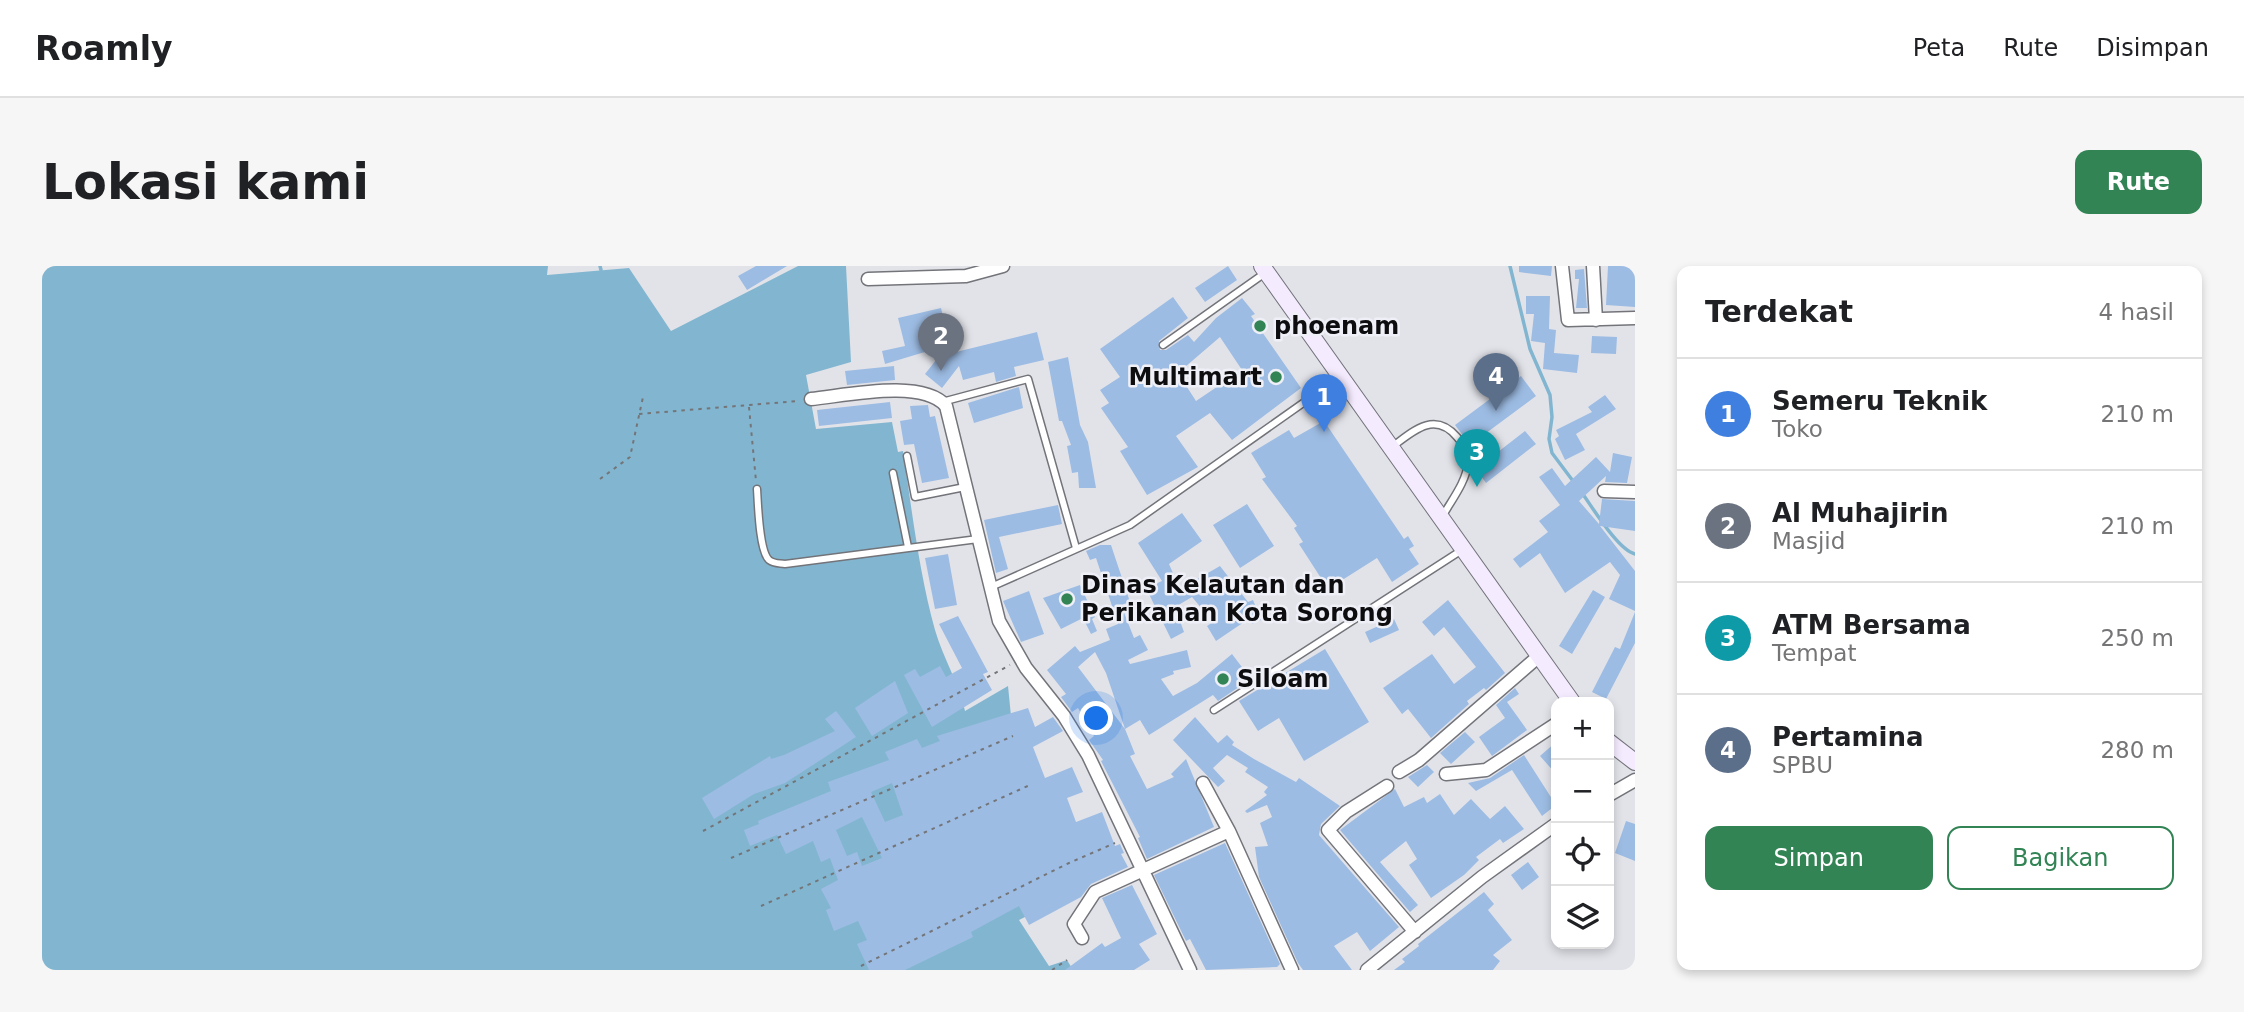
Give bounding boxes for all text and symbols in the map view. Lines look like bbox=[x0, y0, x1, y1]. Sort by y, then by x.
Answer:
text: Roamly bbox=[35, 29, 173, 68]
text: Peta bbox=[1913, 34, 1965, 62]
text: Rute bbox=[2003, 34, 2058, 62]
text: Disimpan bbox=[2096, 34, 2209, 62]
button: Rute bbox=[2075, 150, 2202, 214]
text: Lokasi kami bbox=[42, 154, 369, 211]
text: Terdekat bbox=[1705, 294, 1853, 329]
text: 4 hasil bbox=[2099, 299, 2174, 325]
place label: phoenam bbox=[1274, 312, 1399, 340]
pin: 2 bbox=[918, 313, 964, 371]
marker: phoenam bbox=[1252, 318, 1268, 334]
pin: 4 bbox=[1473, 353, 1519, 411]
place label: Multimart bbox=[1129, 363, 1262, 391]
marker: Multimart bbox=[1268, 369, 1284, 385]
pin: 1 bbox=[1301, 374, 1347, 432]
text: Semeru Teknik bbox=[1772, 386, 1987, 416]
text: 1 bbox=[1720, 401, 1736, 427]
text: 210 m bbox=[2100, 401, 2174, 427]
text: Toko bbox=[1772, 416, 1823, 442]
pin: 3 bbox=[1454, 429, 1500, 487]
text: Al Muhajirin bbox=[1772, 498, 1949, 528]
text: 2 bbox=[1720, 513, 1736, 539]
text: 210 m bbox=[2100, 513, 2174, 539]
text: Masjid bbox=[1772, 528, 1845, 554]
place label: Dinas Kelautan dan Perikanan Kota Sorong bbox=[1081, 571, 1393, 627]
marker: Dinas Kelautan dan Perikanan Kota Sorong bbox=[1059, 591, 1075, 607]
text: ATM Bersama bbox=[1772, 610, 1971, 640]
text: 3 bbox=[1720, 625, 1736, 651]
text: 250 m bbox=[2100, 625, 2174, 651]
text: Tempat bbox=[1772, 640, 1856, 666]
place label: Siloam bbox=[1237, 665, 1328, 693]
marker: Siloam bbox=[1215, 671, 1231, 687]
map controls bbox=[1551, 697, 1614, 949]
button: + bbox=[1551, 697, 1614, 760]
your location bbox=[1079, 701, 1113, 735]
text: Pertamina bbox=[1772, 722, 1924, 752]
text: 4 bbox=[1720, 737, 1736, 763]
text: 280 m bbox=[2100, 737, 2174, 763]
text: SPBU bbox=[1772, 752, 1833, 778]
button: − bbox=[1551, 760, 1614, 823]
button: locate bbox=[1551, 823, 1614, 886]
button: Simpan bbox=[1705, 826, 1933, 890]
button: Bagikan bbox=[1947, 826, 2174, 890]
button: layers bbox=[1551, 886, 1614, 949]

